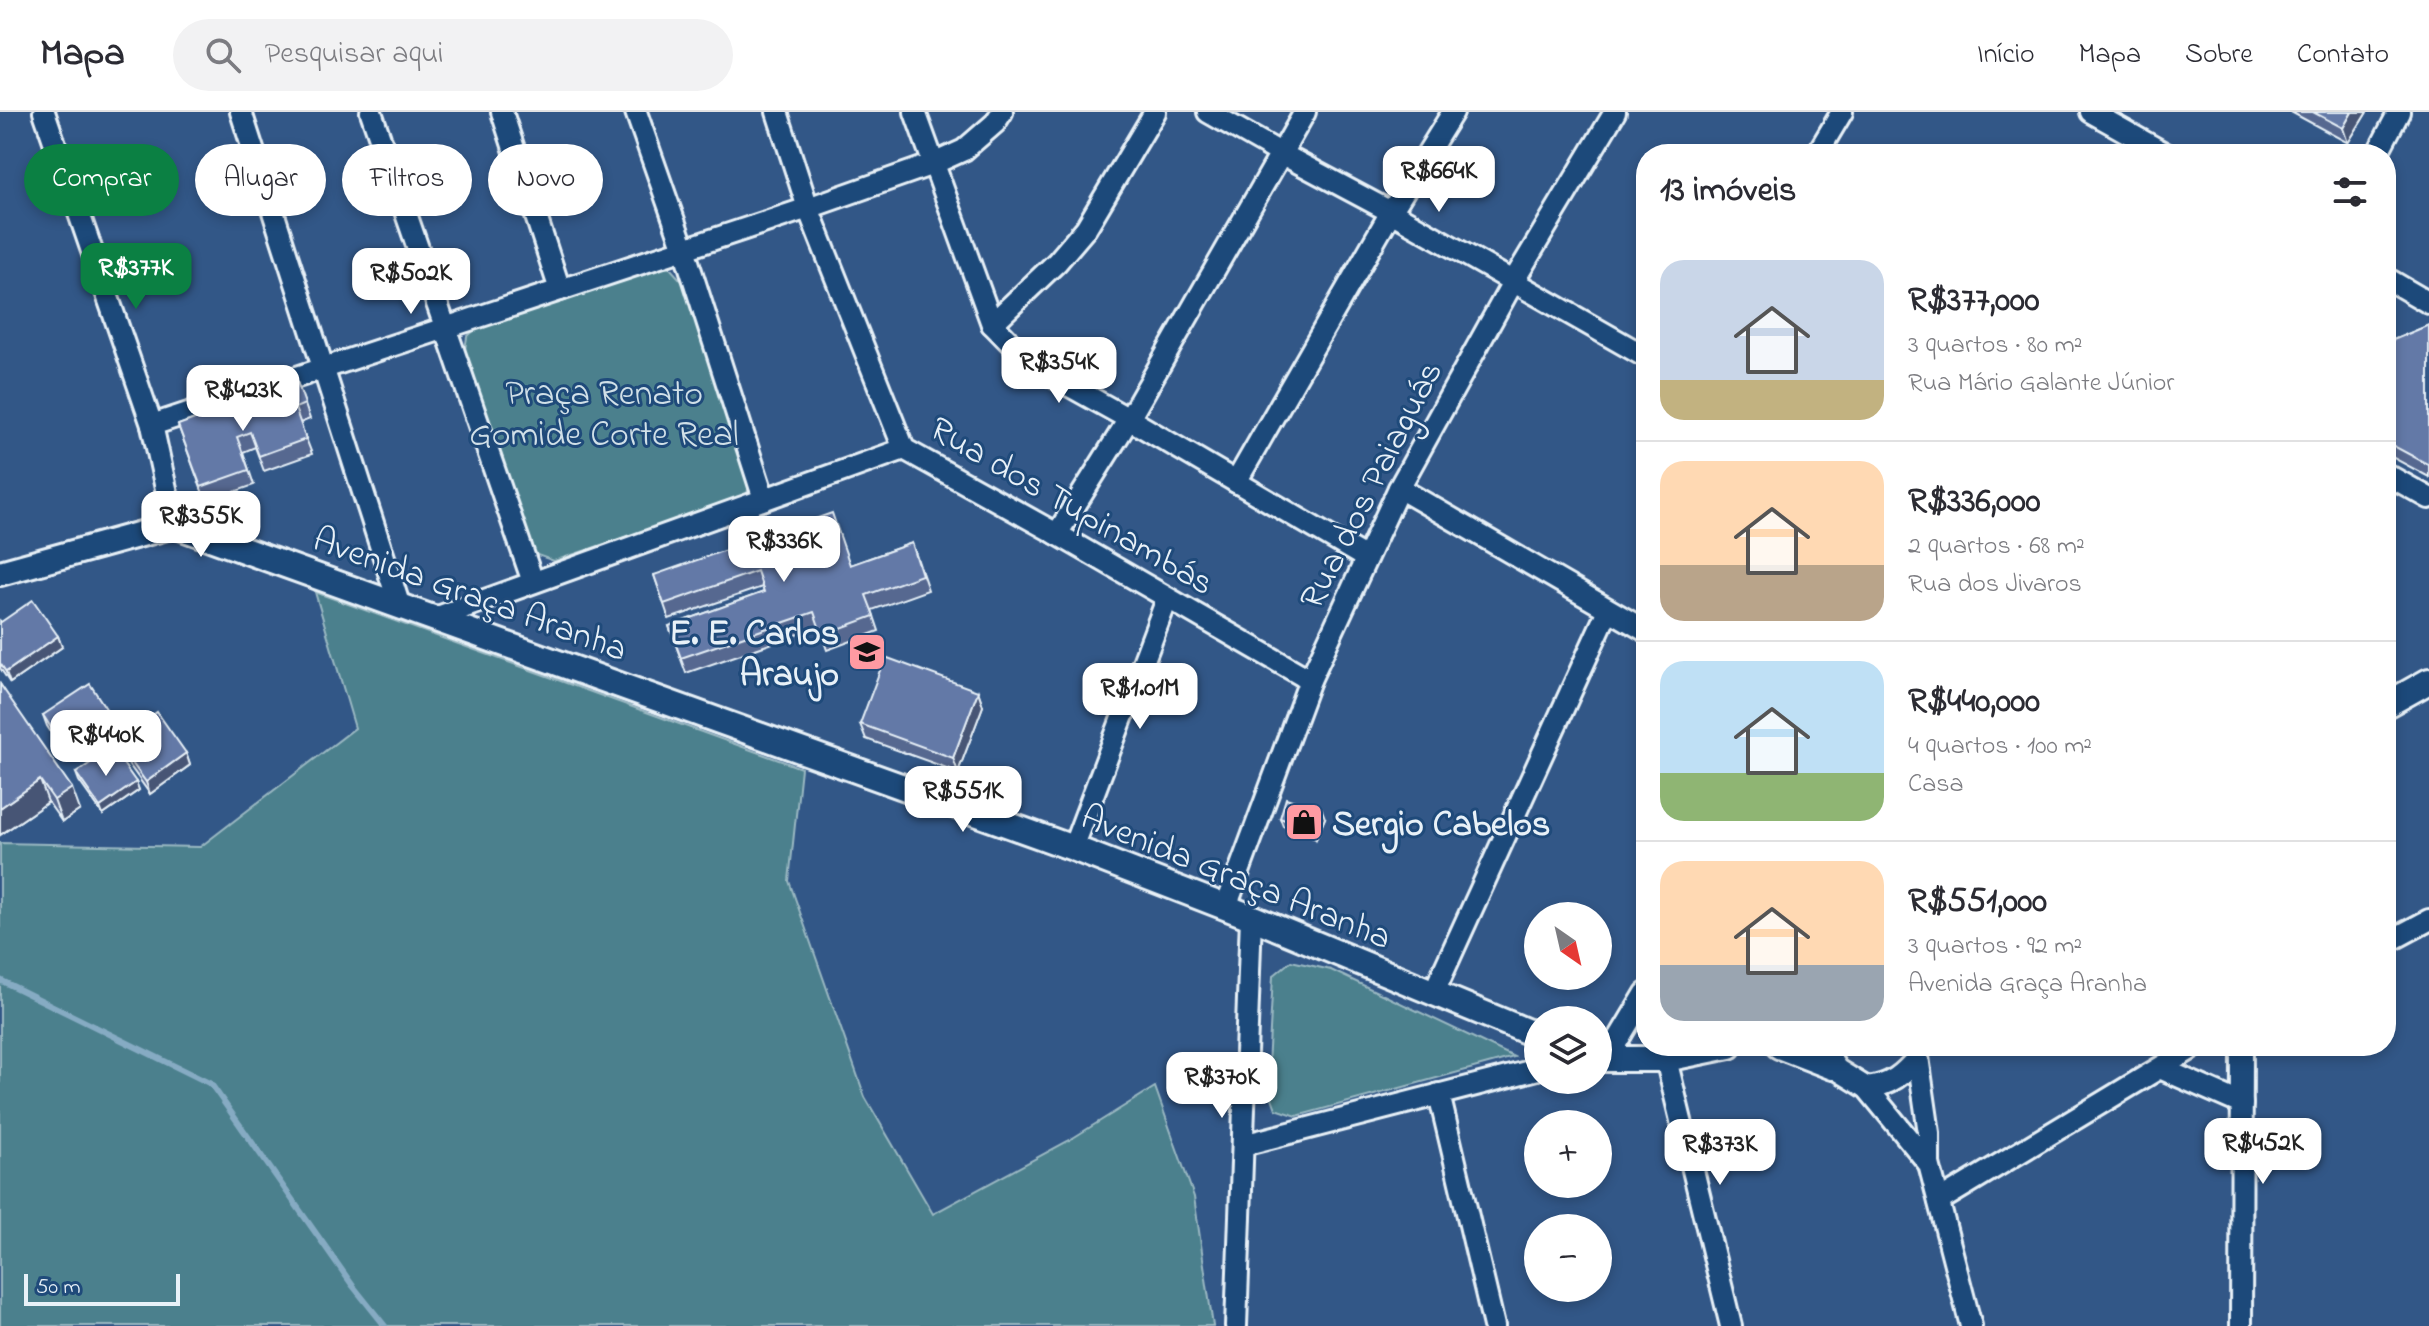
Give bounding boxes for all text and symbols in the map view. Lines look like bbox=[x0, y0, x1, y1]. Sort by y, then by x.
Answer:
search box bbox=[173, 19, 733, 91]
text: Mapa bbox=[40, 27, 125, 83]
icon: search bbox=[201, 33, 245, 77]
text: Pesquisar aqui bbox=[265, 33, 443, 77]
text: Início bbox=[1977, 35, 2035, 76]
text: Mapa bbox=[2079, 35, 2141, 76]
text: Sobre bbox=[2185, 35, 2253, 76]
text: Contato bbox=[2297, 35, 2389, 76]
chip: Comprar bbox=[24, 144, 179, 216]
chip: Alugar bbox=[195, 144, 326, 216]
chip: Filtros bbox=[342, 144, 472, 216]
chip: Novo bbox=[488, 144, 603, 216]
pin: R$664K bbox=[1374, 146, 1504, 214]
text: R$664K bbox=[1401, 153, 1477, 191]
text: 13 imóveis bbox=[1660, 167, 1796, 217]
icon: filters bbox=[2328, 170, 2372, 214]
pin: R$377K bbox=[71, 243, 201, 311]
pin: R$502K bbox=[346, 248, 476, 316]
text: R$377K bbox=[99, 250, 173, 288]
text: R$502K bbox=[370, 255, 452, 293]
text: R$377,000 bbox=[1908, 277, 2039, 327]
icon: home bbox=[1724, 292, 1820, 388]
text: 3 quartos · 80 m² bbox=[1908, 327, 2082, 365]
pin: R$354K bbox=[994, 337, 1124, 405]
text: R$354K bbox=[1019, 344, 1099, 382]
street label: Rua dos Paiaguás bbox=[1288, 353, 1458, 619]
pin: R$423K bbox=[178, 365, 308, 433]
text: Rua Mário Galante Júnior bbox=[1908, 365, 2174, 403]
park label: Praça Renato Gomide Corte Real bbox=[469, 369, 739, 463]
text: R$423K bbox=[204, 372, 282, 410]
street label: Rua dos Tupinambás bbox=[919, 405, 1223, 611]
text: R$336,000 bbox=[1908, 478, 2040, 528]
pin: R$355K bbox=[136, 491, 266, 559]
icon: home bbox=[1724, 493, 1820, 589]
text: R$355K bbox=[159, 498, 243, 536]
street label: Avenida Graça Aranha bbox=[305, 515, 634, 678]
pin: R$336K bbox=[719, 516, 849, 584]
text: R$336K bbox=[746, 523, 822, 561]
text: 2 quartos · 68 m² bbox=[1908, 528, 2085, 566]
text: Rua dos Jivaros bbox=[1908, 566, 2082, 604]
place label: E. E. Carlos Araujo bbox=[669, 609, 839, 703]
school or university icon: E. E. Carlos Araujo bbox=[846, 631, 888, 673]
pin: R$1.01M bbox=[1066, 663, 1214, 731]
text: R$1.01M bbox=[1101, 670, 1179, 708]
text: R$440,000 bbox=[1908, 678, 2040, 728]
icon: home bbox=[1724, 693, 1820, 789]
pin: R$440K bbox=[41, 710, 171, 778]
text: R$440K bbox=[68, 717, 144, 755]
text: 4 quartos · 100 m² bbox=[1908, 728, 2092, 766]
pin: R$551K bbox=[898, 766, 1028, 834]
text: Casa bbox=[1908, 766, 1964, 804]
text: R$551K bbox=[923, 773, 1003, 811]
street label: Avenida Graça Aranha bbox=[1072, 793, 1399, 966]
place label: Sergio Cabelos bbox=[1332, 800, 1550, 854]
shop icon: Sergio Cabelos bbox=[1283, 801, 1325, 843]
text: R$551,000 bbox=[1908, 878, 2047, 928]
icon: home bbox=[1724, 893, 1820, 989]
north arrow bbox=[1524, 902, 1612, 990]
map controls bbox=[1524, 902, 1612, 1302]
text: 3 quartos · 92 m² bbox=[1908, 928, 2082, 966]
text: Avenida Graça Aranha bbox=[1908, 966, 2147, 1004]
button: layers bbox=[1524, 1006, 1612, 1094]
pin: R$370K bbox=[1157, 1052, 1287, 1120]
text: R$370K bbox=[1184, 1059, 1260, 1097]
button: + bbox=[1524, 1110, 1612, 1198]
pin: R$452K bbox=[2198, 1118, 2328, 1186]
pin: R$373K bbox=[1655, 1119, 1785, 1187]
text: R$452K bbox=[2222, 1125, 2304, 1163]
text: R$373K bbox=[1683, 1126, 1757, 1164]
button: − bbox=[1524, 1214, 1612, 1302]
scale bar bbox=[24, 1270, 180, 1306]
text: 50 m bbox=[36, 1272, 81, 1304]

